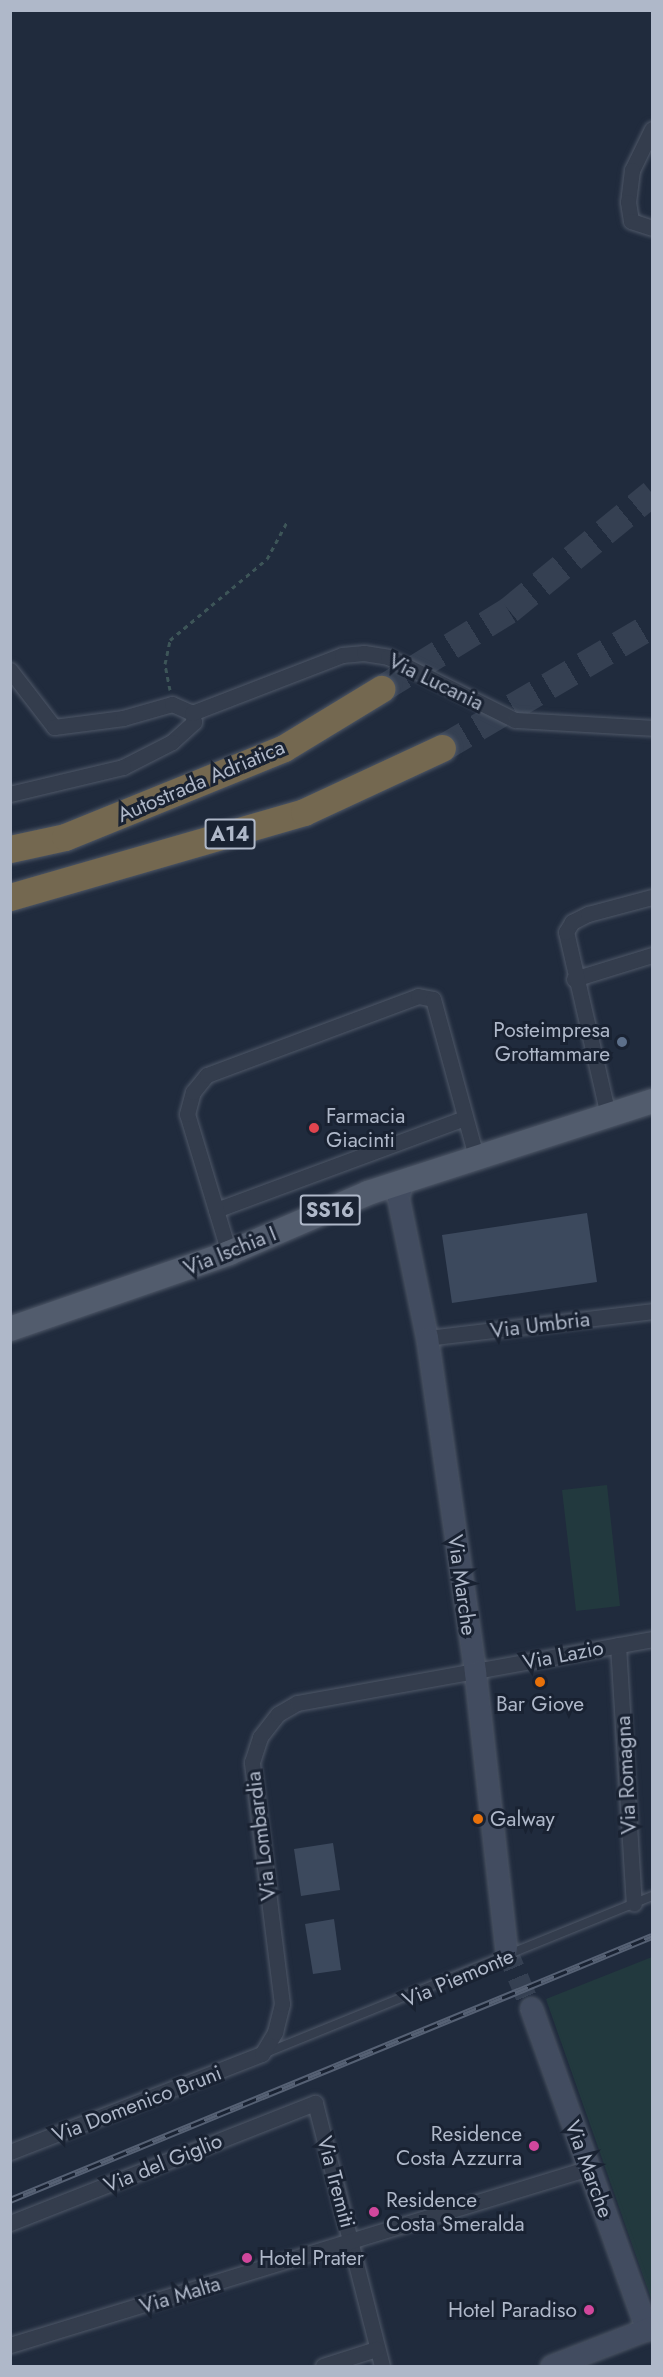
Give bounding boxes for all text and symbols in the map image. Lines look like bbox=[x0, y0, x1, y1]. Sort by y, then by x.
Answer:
street label: Via Lucania bbox=[384, 648, 488, 716]
street label: Autostrada Adriatica bbox=[114, 734, 288, 828]
road number: A14 bbox=[204, 817, 256, 851]
place label: Posteimpresa Grottammare bbox=[493, 1017, 610, 1067]
marker: Posteimpresa Grottammare bbox=[615, 1035, 629, 1049]
place label: Farmacia Giacinti bbox=[326, 1103, 405, 1153]
marker: Farmacia Giacinti bbox=[307, 1121, 321, 1135]
road number: SS16 bbox=[298, 1193, 362, 1227]
street label: Via Ischia I bbox=[180, 1221, 280, 1281]
street label: Via Umbria bbox=[489, 1306, 591, 1344]
street label: Via Marche bbox=[442, 1533, 482, 1637]
street label: Via Lazio bbox=[520, 1635, 606, 1675]
marker: Bar Giove bbox=[533, 1675, 547, 1689]
place label: Bar Giove bbox=[496, 1691, 584, 1717]
street label: Via Romagna bbox=[610, 1715, 642, 1835]
street label: Via Lombardia bbox=[241, 1770, 281, 1902]
place label: Galway bbox=[490, 1806, 555, 1832]
marker: Galway bbox=[471, 1812, 485, 1826]
street label: Via Piemonte bbox=[399, 1943, 517, 2013]
street label: Via Domenico Bruni bbox=[49, 2060, 225, 2148]
street label: Via Marche bbox=[560, 2117, 618, 2221]
place label: Residence Costa Azzurra bbox=[396, 2121, 522, 2171]
street label: Via del Giglio bbox=[100, 2128, 226, 2198]
street label: Via Tremiti bbox=[312, 2133, 360, 2231]
marker: Residence Costa Azzurra bbox=[527, 2139, 541, 2153]
place label: Residence Costa Smeralda bbox=[386, 2187, 525, 2237]
marker: Residence Costa Smeralda bbox=[367, 2205, 381, 2219]
place label: Hotel Prater bbox=[259, 2245, 364, 2271]
marker: Hotel Prater bbox=[240, 2251, 254, 2265]
street label: Via Malta bbox=[137, 2271, 223, 2319]
place label: Hotel Paradiso bbox=[448, 2297, 577, 2323]
marker: Hotel Paradiso bbox=[582, 2303, 596, 2317]

